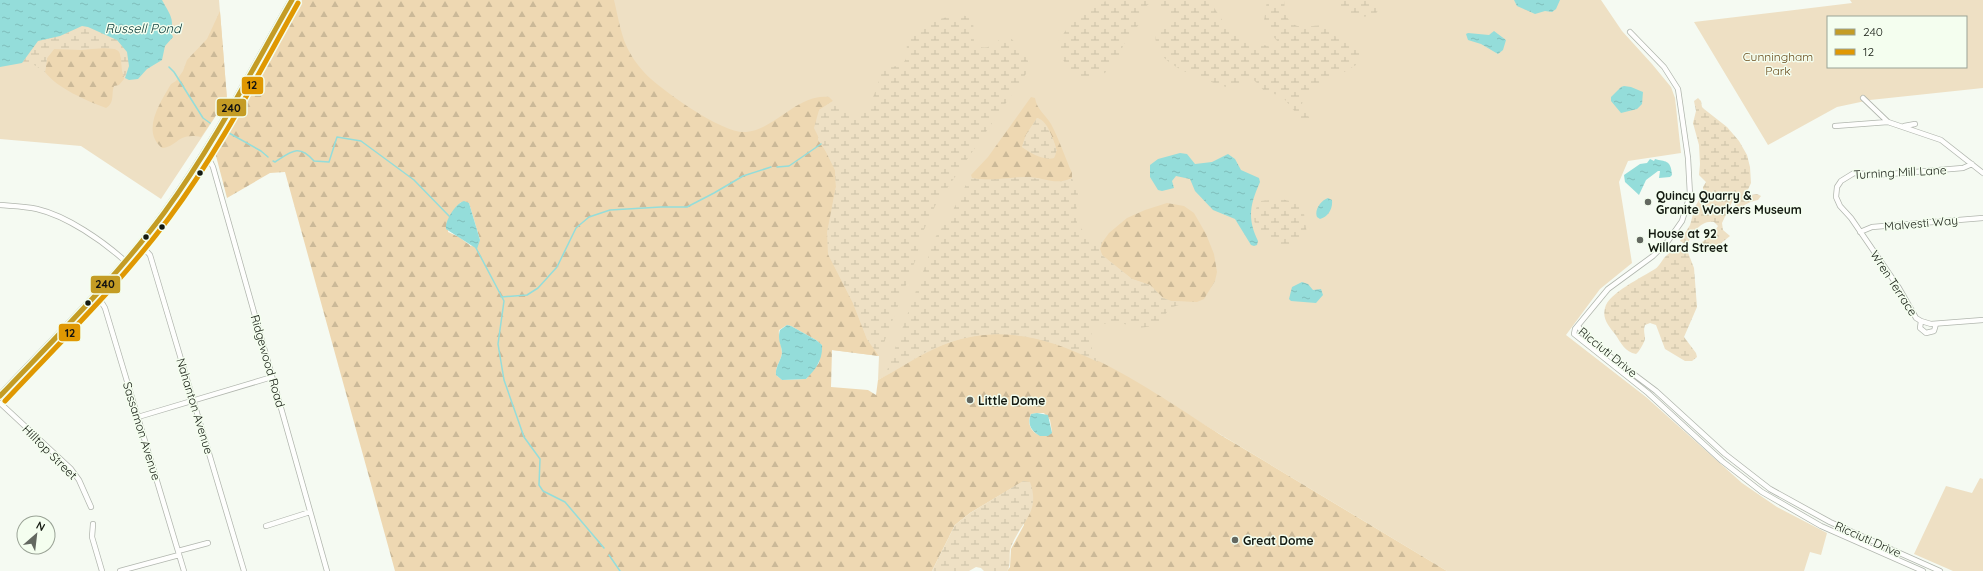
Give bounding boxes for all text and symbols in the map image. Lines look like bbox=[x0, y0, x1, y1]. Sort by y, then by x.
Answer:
legend bbox=[1827, 16, 1967, 68]
water label: Russell Pond bbox=[105, 20, 183, 36]
text: 240 bbox=[1863, 24, 1883, 39]
text: 12 bbox=[1863, 44, 1874, 59]
park label: Cunningham Park bbox=[1743, 49, 1813, 78]
line badge: 12 bbox=[241, 76, 264, 95]
text: 12 bbox=[247, 78, 257, 92]
line badge: 240 bbox=[216, 98, 247, 117]
text: 240 bbox=[221, 101, 241, 115]
street label: Turning Mill Lane bbox=[1853, 162, 1947, 182]
unlabelled marker bbox=[195, 168, 205, 178]
place label: Quincy Quarry & Granite Workers Museum bbox=[1656, 188, 1802, 217]
marker: Quincy Quarry & Granite Workers Museum bbox=[1643, 197, 1653, 207]
street label: Malvesti Way bbox=[1884, 212, 1958, 234]
unlabelled marker bbox=[157, 222, 167, 232]
place label: House at 92 Willard Street bbox=[1648, 226, 1728, 255]
unlabelled marker bbox=[141, 232, 151, 242]
marker: House at 92 Willard Street bbox=[1635, 235, 1645, 245]
street label: Wren Terrace bbox=[1867, 248, 1921, 319]
line badge: 240 bbox=[90, 275, 121, 294]
text: 240 bbox=[95, 277, 115, 291]
unlabelled marker bbox=[83, 298, 93, 308]
street label: Ridgewood Road bbox=[248, 313, 288, 409]
line badge: 12 bbox=[58, 323, 81, 342]
street label: Ricciuti Drive bbox=[1576, 324, 1641, 380]
text: 12 bbox=[65, 326, 75, 340]
street label: Nahanton Avenue bbox=[173, 356, 217, 456]
street label: Sassamon Avenue bbox=[120, 380, 164, 482]
place label: Little Dome bbox=[978, 393, 1045, 408]
marker: Little Dome bbox=[965, 395, 975, 405]
street label: Hilltop Street bbox=[19, 421, 81, 483]
north arrow bbox=[16, 515, 56, 555]
text: N bbox=[34, 518, 48, 534]
street label: Ricciuti Drive bbox=[1832, 518, 1904, 560]
place label: Great Dome bbox=[1243, 533, 1314, 548]
marker: Great Dome bbox=[1230, 535, 1240, 545]

